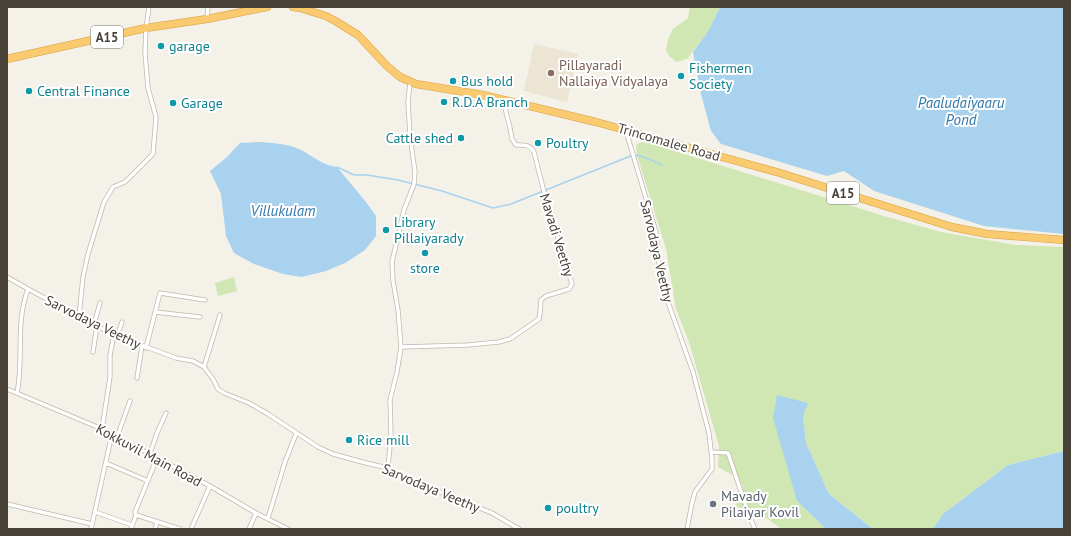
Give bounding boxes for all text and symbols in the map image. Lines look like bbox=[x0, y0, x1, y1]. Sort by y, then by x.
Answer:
road number: A15 bbox=[91, 26, 123, 48]
place label: garage bbox=[169, 37, 210, 55]
marker: garage bbox=[156, 41, 166, 51]
place label: Pillayaradi Nallaiya Vidyalaya bbox=[559, 56, 668, 90]
place label: Fishermen Society bbox=[689, 59, 752, 93]
marker: Pillayaradi Nallaiya Vidyalaya bbox=[546, 68, 556, 78]
marker: Fishermen Society bbox=[676, 71, 686, 81]
place label: Bus hold bbox=[461, 72, 513, 90]
marker: Bus hold bbox=[448, 76, 458, 86]
place label: Central Finance bbox=[37, 82, 130, 100]
marker: Central Finance bbox=[24, 86, 34, 96]
place label: R.D.A Branch bbox=[452, 93, 528, 111]
water label: Paaludaiyaaru Pond bbox=[918, 93, 1005, 129]
place label: Garage bbox=[181, 94, 223, 112]
marker: R.D.A Branch bbox=[439, 97, 449, 107]
marker: Garage bbox=[168, 98, 178, 108]
street label: Trincomalee Road bbox=[616, 119, 722, 165]
place label: Cattle shed bbox=[386, 129, 453, 147]
marker: Cattle shed bbox=[456, 133, 466, 143]
place label: Poultry bbox=[546, 134, 589, 152]
marker: Poultry bbox=[533, 138, 543, 148]
road number: A15 bbox=[827, 182, 859, 204]
street label: Mavadi Veethy bbox=[536, 191, 578, 279]
street label: Sarvodaya Veethy bbox=[636, 198, 678, 304]
water label: Villukulam bbox=[251, 201, 315, 220]
place label: Library Pillaiyarady bbox=[394, 213, 464, 247]
marker: Library Pillaiyarady bbox=[381, 225, 391, 235]
marker: store bbox=[420, 248, 430, 258]
place label: store bbox=[410, 259, 440, 277]
street label: Sarvodaya Veethy bbox=[42, 291, 144, 353]
street label: Kokkuvil Main Road bbox=[93, 419, 205, 491]
place label: Rice mill bbox=[357, 431, 409, 449]
marker: Rice mill bbox=[344, 435, 354, 445]
street label: Sarvodaya Veethy bbox=[379, 459, 483, 517]
place label: Mavady Pilaiyar Kovil bbox=[721, 487, 799, 521]
place label: poultry bbox=[556, 499, 599, 517]
marker: Mavady Pilaiyar Kovil bbox=[708, 499, 718, 509]
marker: poultry bbox=[543, 503, 553, 513]

